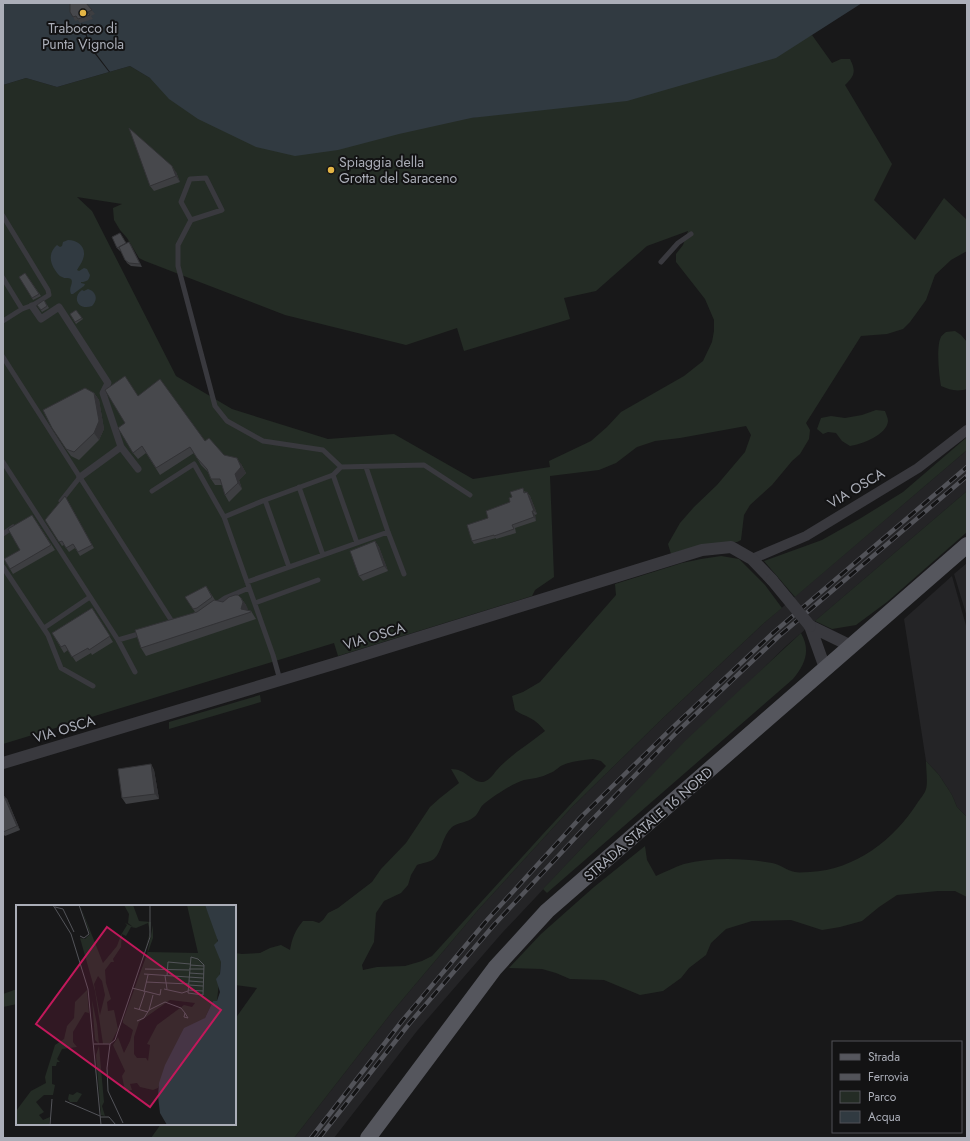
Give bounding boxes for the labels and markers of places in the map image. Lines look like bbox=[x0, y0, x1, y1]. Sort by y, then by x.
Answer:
marker: Trabocco di Punta Vignola bbox=[78, 8, 88, 18]
place label: Trabocco di Punta Vignola bbox=[42, 18, 124, 54]
place label: Spiaggia della Grotta del Saraceno bbox=[339, 152, 458, 188]
marker: Spiaggia della Grotta del Saraceno bbox=[326, 165, 336, 175]

